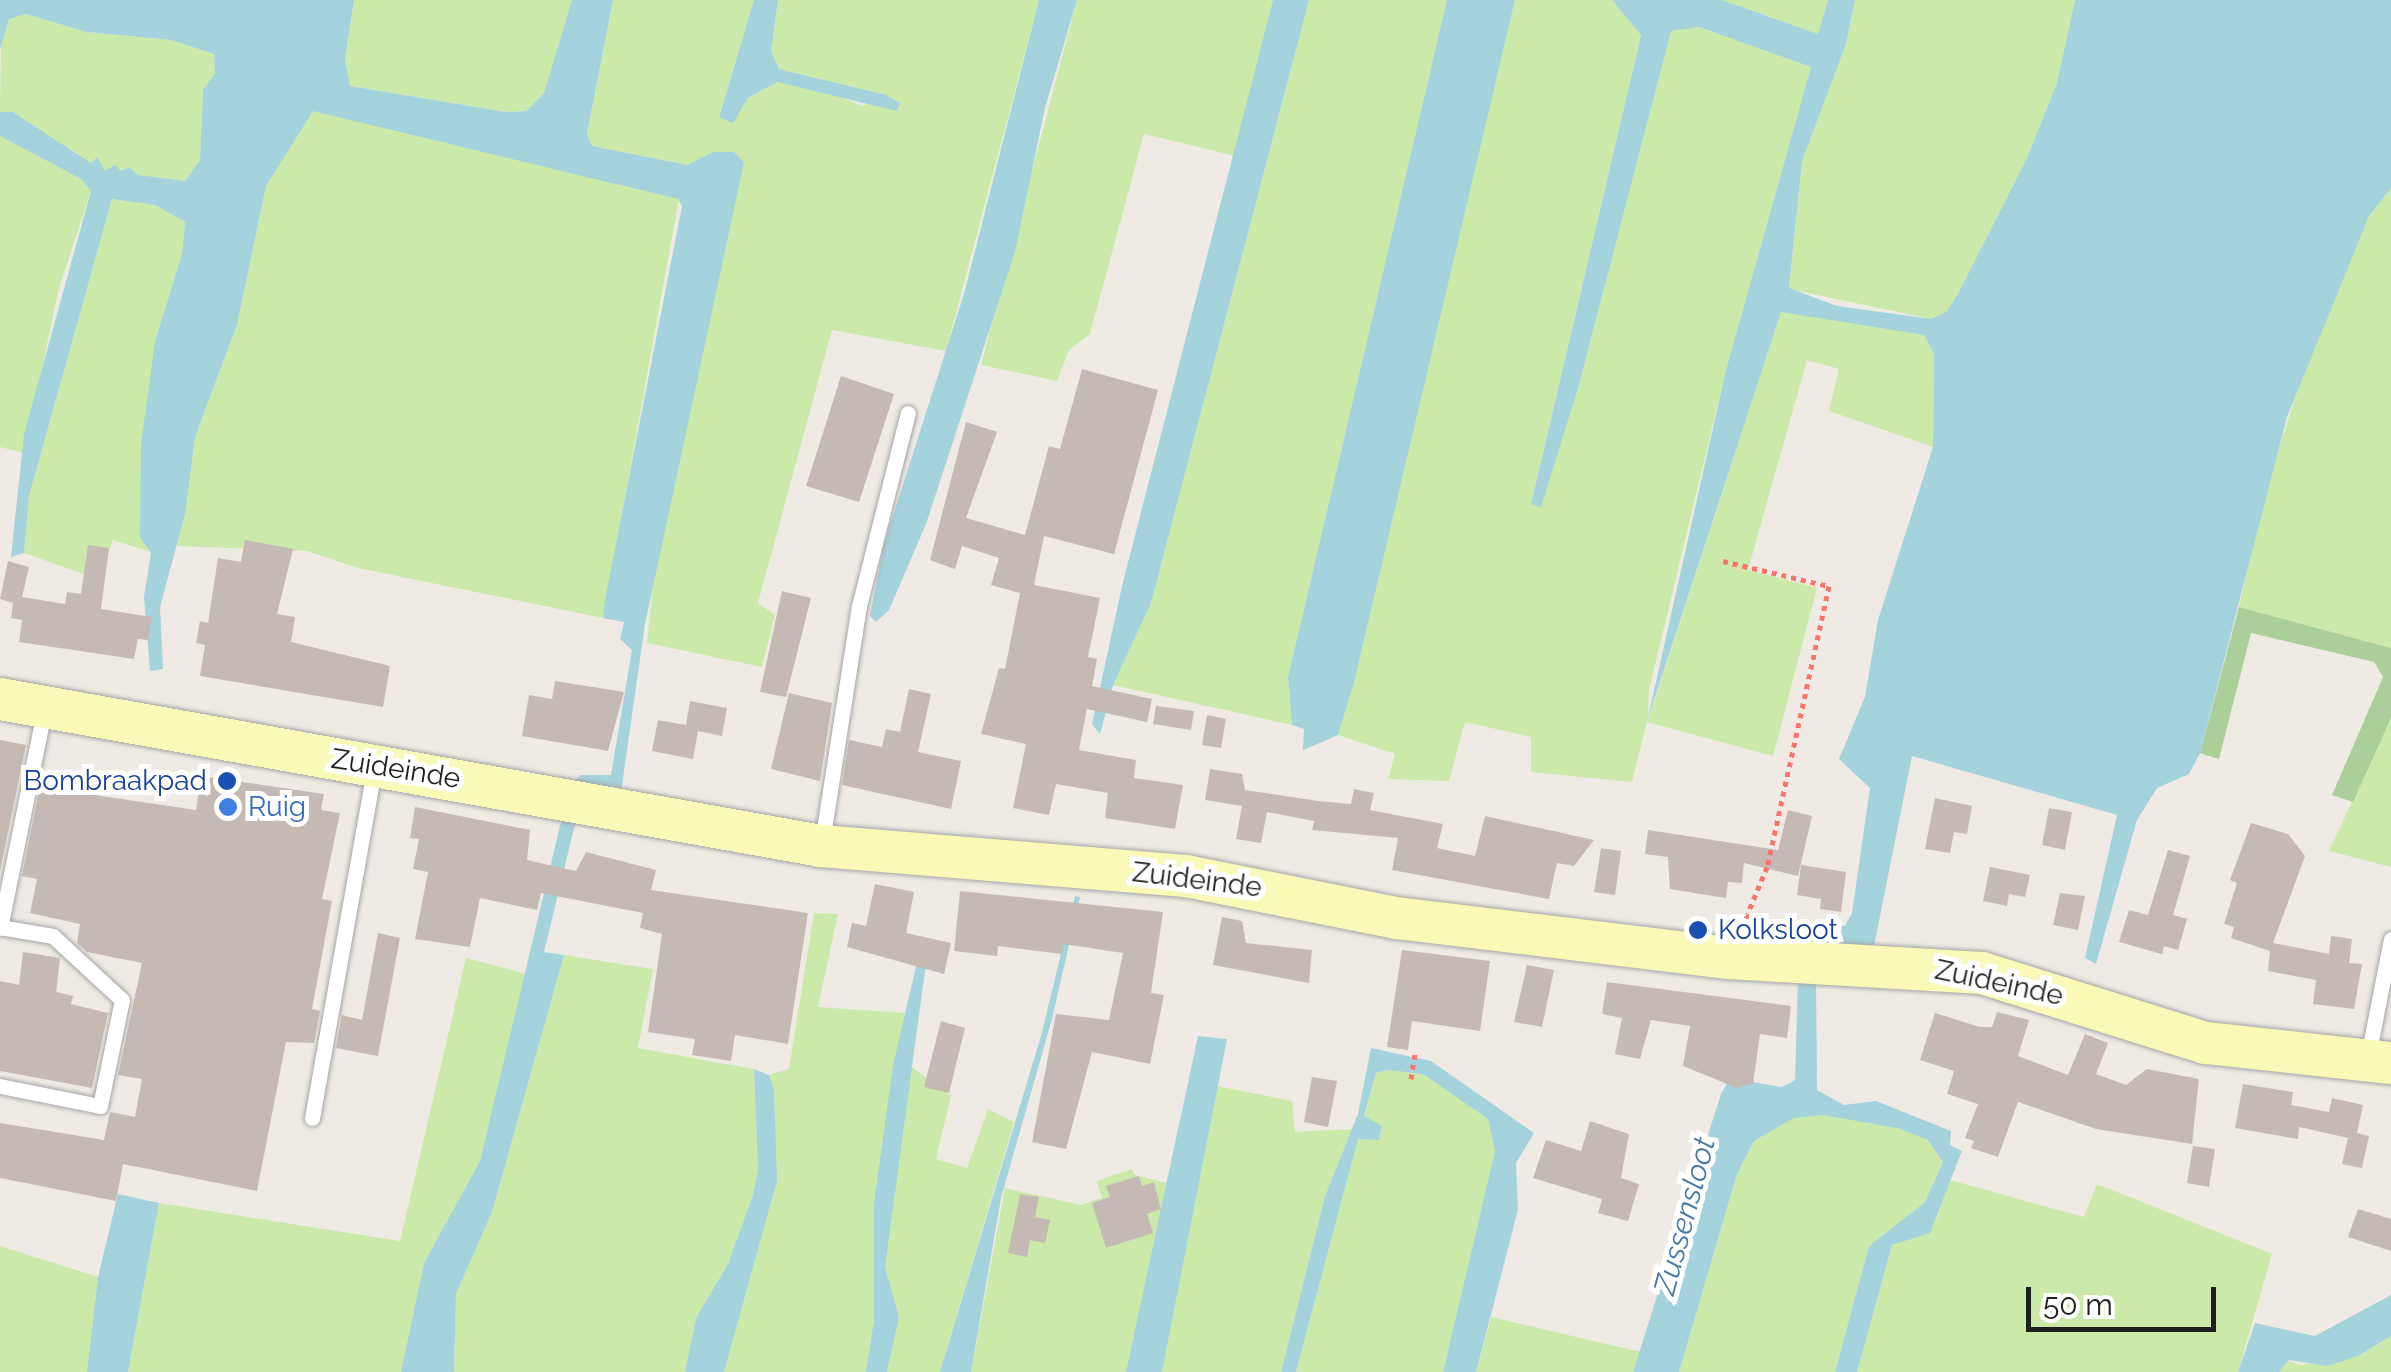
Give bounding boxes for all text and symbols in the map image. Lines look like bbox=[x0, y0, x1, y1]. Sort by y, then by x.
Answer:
street label: Zuideinde bbox=[329, 742, 463, 796]
place label: Bombraakpad bbox=[24, 764, 207, 798]
marker: Bombraakpad bbox=[216, 770, 238, 792]
place label: Ruig bbox=[248, 790, 306, 824]
marker: Ruig bbox=[217, 796, 239, 818]
street label: Zuideinde bbox=[1130, 855, 1264, 905]
place label: Kolksloot bbox=[1718, 913, 1838, 947]
marker: Kolksloot bbox=[1687, 919, 1709, 941]
street label: Zuideinde bbox=[1932, 953, 2066, 1013]
water label: Zussensloot bbox=[1647, 1134, 1723, 1298]
scale bar bbox=[2031, 1267, 2221, 1329]
text: 50 m bbox=[2043, 1287, 2113, 1322]

